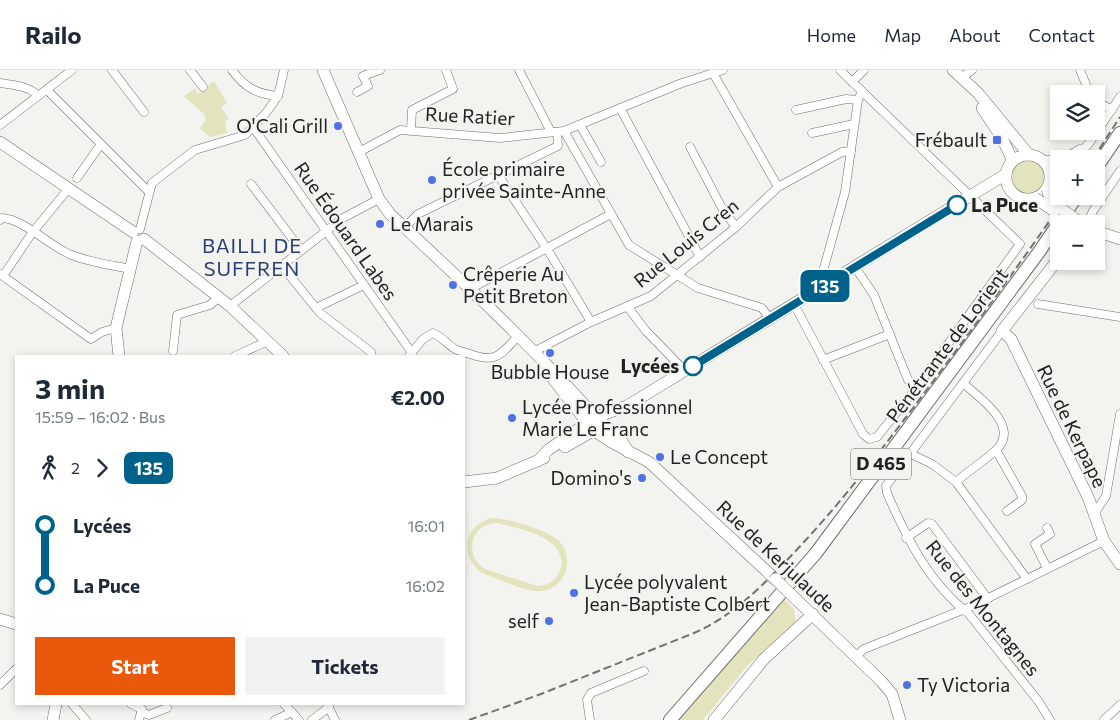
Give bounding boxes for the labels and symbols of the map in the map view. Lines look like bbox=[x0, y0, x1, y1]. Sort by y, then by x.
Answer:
street label: Rue Ratier bbox=[425, 102, 516, 129]
place label: O'Cali Grill bbox=[236, 114, 328, 137]
marker: O'Cali Grill bbox=[332, 120, 344, 132]
place label: Frébault bbox=[915, 128, 987, 151]
marker: Frébault bbox=[991, 134, 1003, 146]
street label: Rue Édouard Labes bbox=[290, 157, 403, 304]
place label: École primaire privée Sainte-Anne bbox=[442, 157, 606, 202]
marker: École primaire privée Sainte-Anne bbox=[426, 174, 438, 186]
street label: Rue Louis Cren bbox=[629, 193, 743, 292]
place label: La Puce bbox=[971, 193, 1038, 216]
marker: La Puce bbox=[947, 195, 967, 215]
place label: Le Marais bbox=[390, 212, 473, 235]
marker: Le Marais bbox=[374, 218, 386, 230]
district label: BAILLI DE SUFFREN bbox=[202, 233, 302, 280]
place label: Crêperie Au Petit Breton bbox=[463, 262, 568, 307]
street label: Pénétrante de Lorient bbox=[881, 263, 1012, 427]
line badge: 135 bbox=[796, 270, 854, 302]
marker: Crêperie Au Petit Breton bbox=[447, 279, 459, 291]
marker: Bubble House bbox=[544, 347, 556, 359]
place label: Lycées bbox=[621, 354, 679, 377]
marker: Lycées bbox=[683, 356, 703, 376]
place label: Bubble House bbox=[491, 360, 609, 383]
street label: Rue de Kerpape bbox=[1033, 361, 1112, 491]
place label: Lycée Professionnel Marie Le Franc bbox=[522, 395, 693, 440]
marker: Lycée Professionnel Marie Le Franc bbox=[506, 412, 518, 424]
place label: Le Concept bbox=[670, 445, 768, 468]
road number: D 465 bbox=[851, 448, 911, 479]
marker: Le Concept bbox=[654, 451, 666, 463]
place label: Domino's bbox=[550, 466, 632, 489]
marker: Domino's bbox=[636, 472, 648, 484]
street label: Rue de Kerjulaude bbox=[713, 495, 840, 616]
street label: Rue des Montagnes bbox=[922, 535, 1045, 680]
place label: Lycée polyvalent Jean-Baptiste Colbert bbox=[584, 570, 770, 615]
marker: Lycée polyvalent Jean-Baptiste Colbert bbox=[568, 587, 580, 599]
place label: self bbox=[508, 609, 539, 632]
marker: self bbox=[543, 615, 555, 627]
place label: Ty Victoria bbox=[917, 673, 1010, 696]
marker: Ty Victoria bbox=[901, 679, 913, 691]

